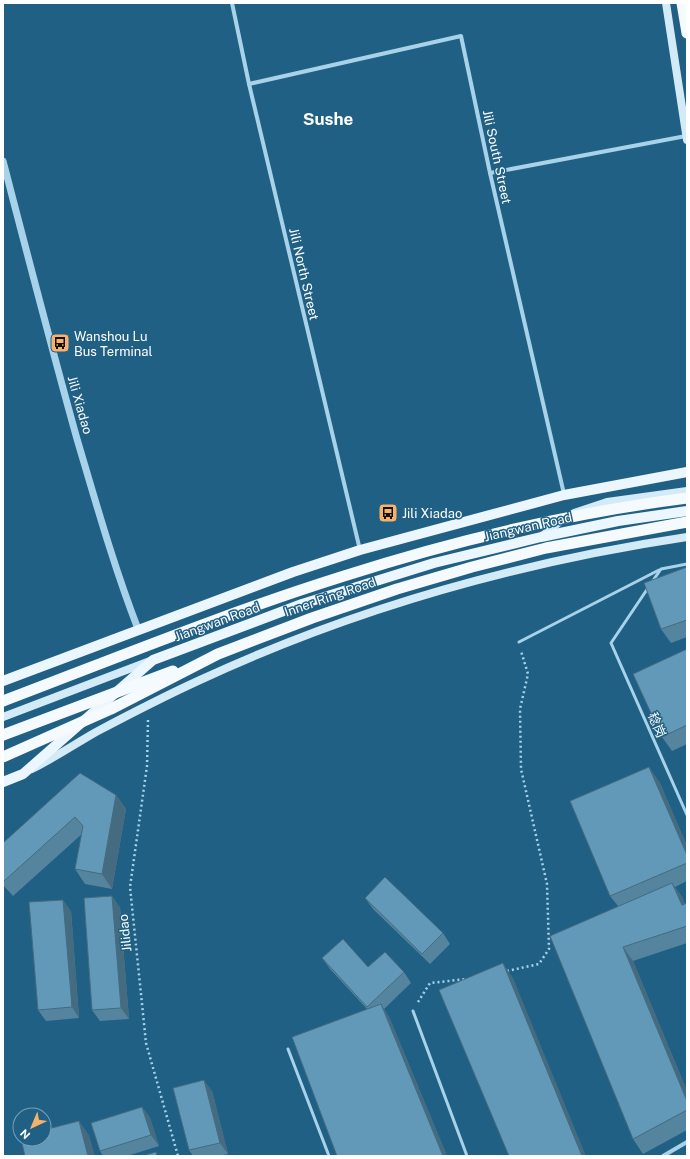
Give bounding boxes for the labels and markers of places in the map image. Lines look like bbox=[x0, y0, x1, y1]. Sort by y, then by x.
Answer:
place label: Wanshou Lu Bus Terminal bbox=[74, 329, 152, 359]
bus stop icon: Wanshou Lu Bus Terminal bbox=[49, 332, 71, 354]
bus stop icon: Jili Xiadao bbox=[377, 502, 399, 524]
place label: Jili Xiadao bbox=[402, 506, 462, 521]

